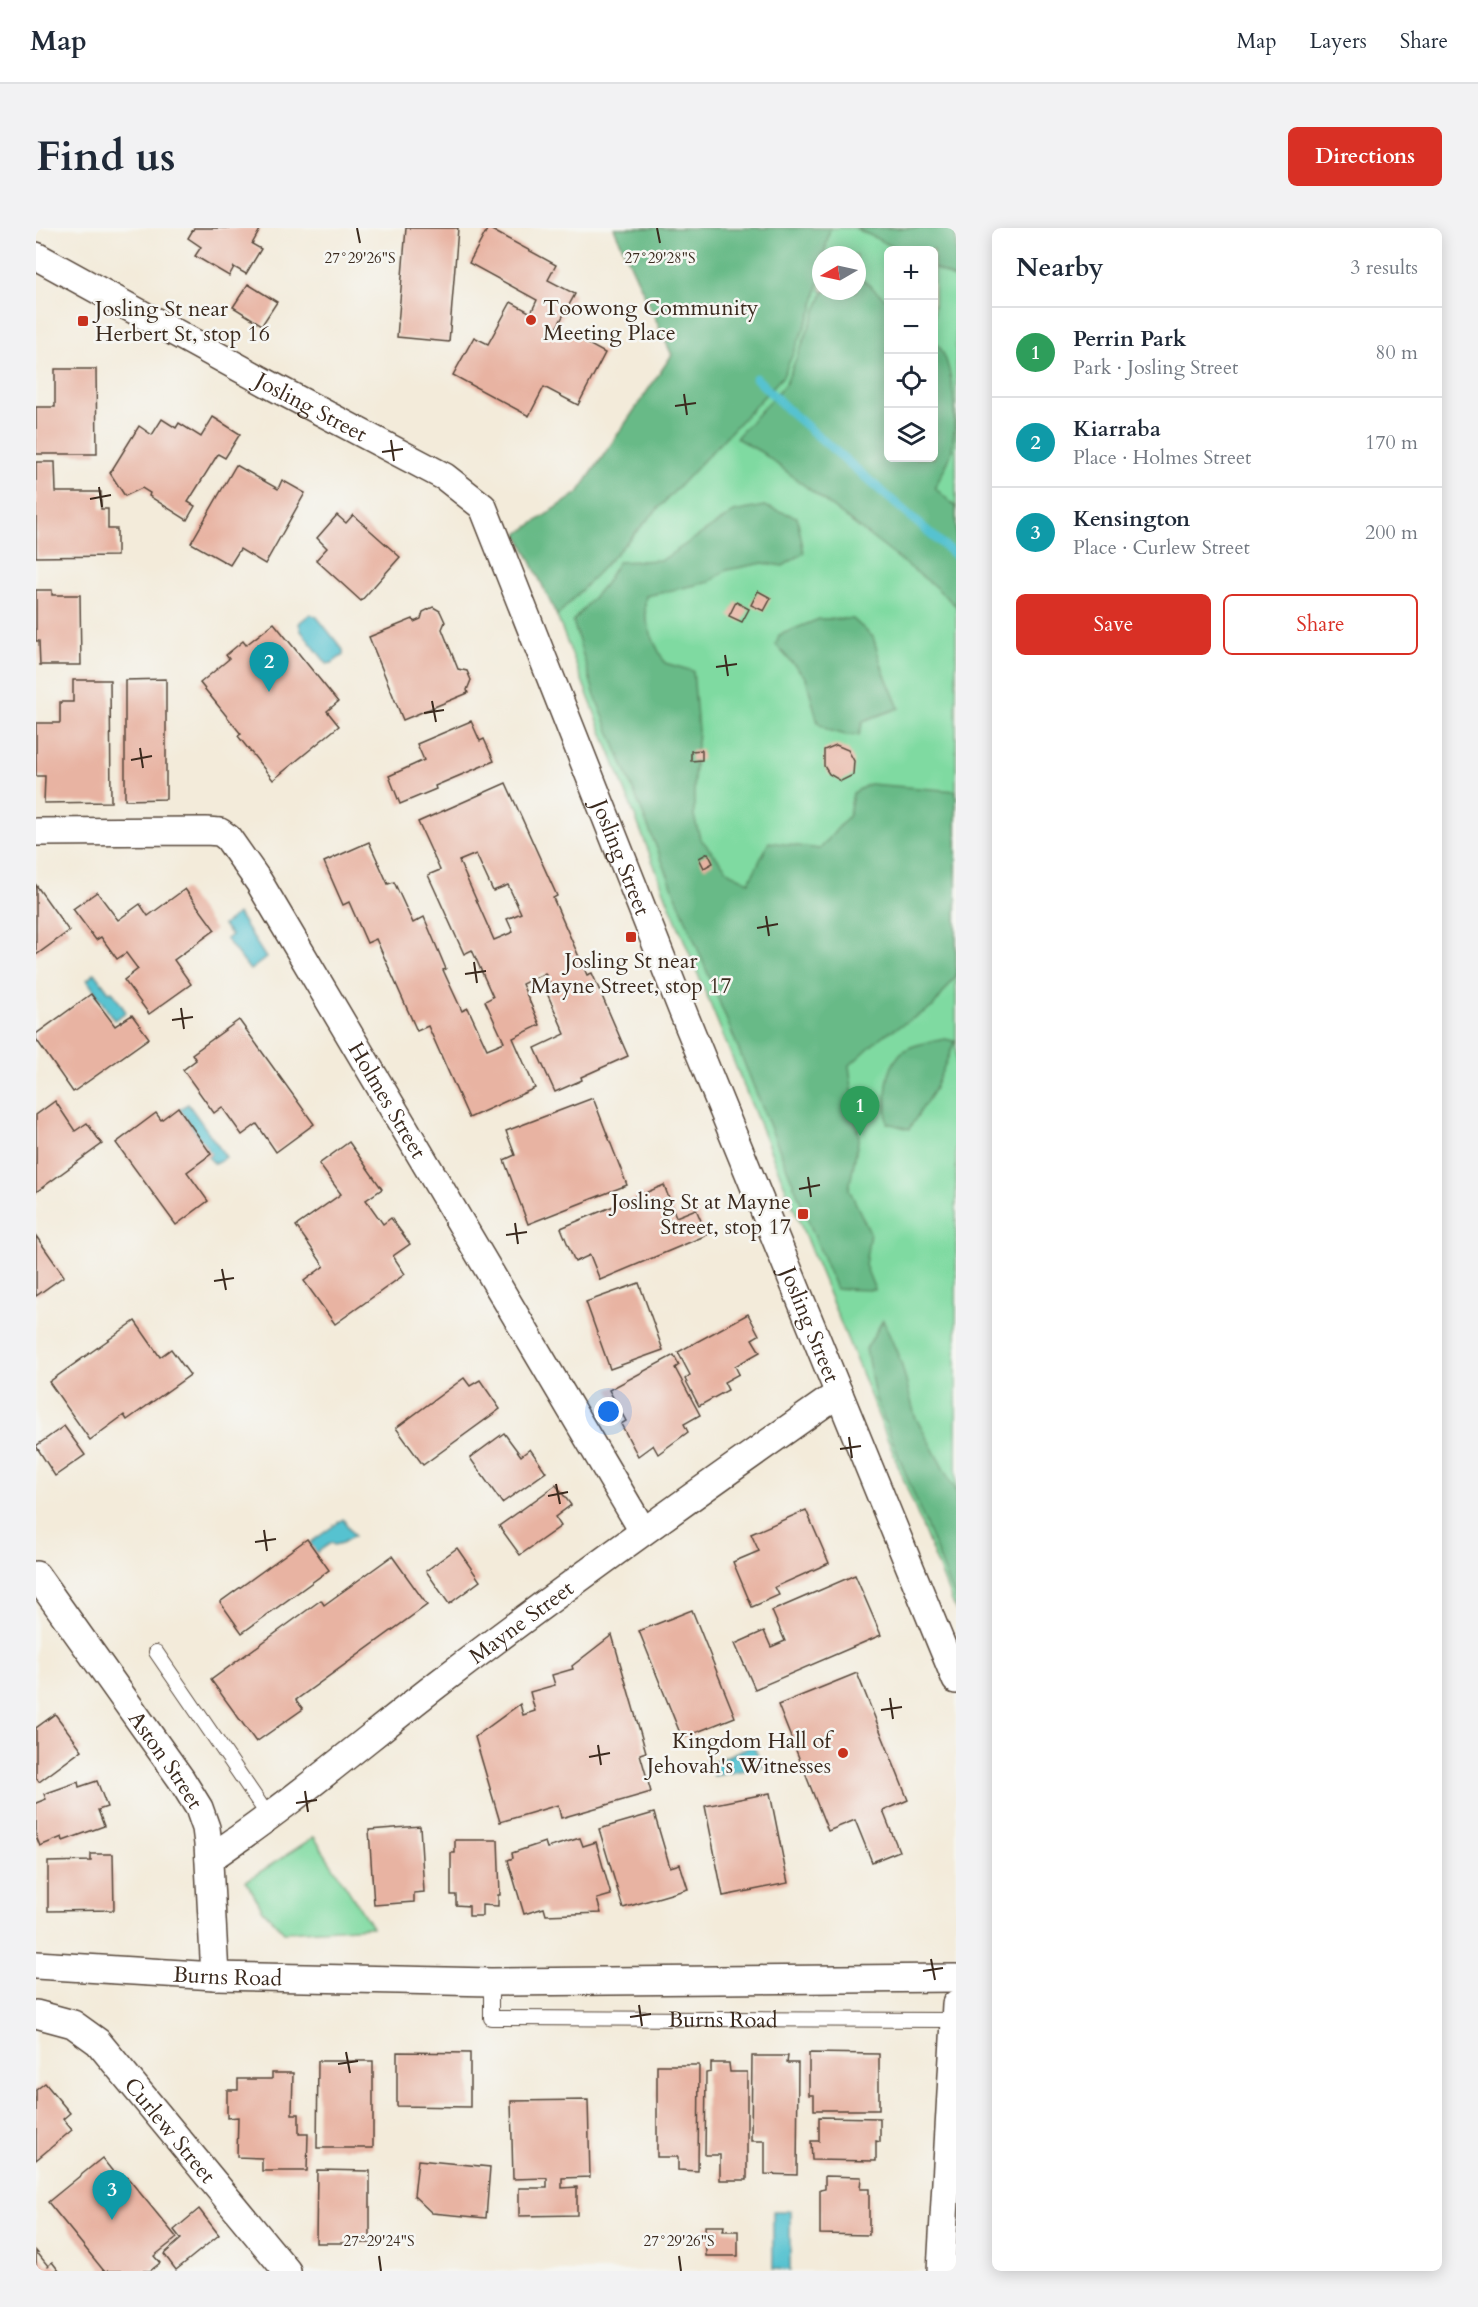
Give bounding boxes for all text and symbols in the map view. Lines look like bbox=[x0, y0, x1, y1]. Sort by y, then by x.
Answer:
text: Map bbox=[30, 22, 87, 60]
text: Map bbox=[1237, 27, 1277, 56]
text: Layers bbox=[1310, 27, 1367, 56]
text: Share bbox=[1400, 27, 1448, 56]
button: Directions bbox=[1288, 127, 1442, 186]
text: Find us bbox=[36, 128, 176, 185]
north arrow bbox=[812, 246, 866, 300]
map controls bbox=[884, 246, 938, 462]
button: + bbox=[884, 246, 938, 300]
text: 27°29'26"S bbox=[325, 248, 395, 268]
text: 27°29'28"S bbox=[625, 248, 695, 268]
text: Nearby bbox=[1016, 250, 1104, 285]
text: 3 results bbox=[1350, 254, 1418, 281]
place label: Toowong Community Meeting Place bbox=[543, 293, 759, 348]
place label: Josling St near Herbert St, stop 16 bbox=[92, 294, 270, 349]
button: − bbox=[884, 300, 938, 354]
marker: Toowong Community Meeting Place bbox=[524, 313, 538, 327]
marker: Josling St near Herbert St, stop 16 bbox=[76, 314, 90, 328]
text: Perrin Park bbox=[1073, 324, 1187, 354]
text: 1 bbox=[1030, 339, 1041, 366]
text: 80 m bbox=[1375, 339, 1418, 366]
button: locate bbox=[884, 354, 938, 408]
text: Park · Josling Street bbox=[1073, 354, 1238, 381]
street label: Josling Street bbox=[247, 364, 372, 449]
button: layers bbox=[884, 408, 938, 462]
text: Kiarraba bbox=[1073, 414, 1161, 444]
text: 2 bbox=[1030, 429, 1041, 456]
text: 170 m bbox=[1365, 429, 1418, 456]
text: Place · Holmes Street bbox=[1073, 444, 1251, 471]
text: Kensington bbox=[1073, 504, 1190, 534]
text: 3 bbox=[1030, 519, 1041, 546]
text: 200 m bbox=[1365, 519, 1418, 546]
text: Place · Curlew Street bbox=[1073, 534, 1250, 561]
button: Save bbox=[1016, 594, 1211, 655]
button: Share bbox=[1223, 594, 1418, 655]
pin: 2 bbox=[250, 642, 288, 692]
street label: Josling Street bbox=[583, 792, 657, 920]
marker: Josling St near Mayne Street, stop 17 bbox=[624, 930, 638, 944]
place label: Josling St near Mayne Street, stop 17 bbox=[530, 946, 732, 1001]
street label: Holmes Street bbox=[341, 1036, 433, 1164]
pin: 1 bbox=[840, 1086, 880, 1136]
place label: Josling St at Mayne Street, stop 17 bbox=[608, 1187, 791, 1242]
marker: Josling St at Mayne Street, stop 17 bbox=[796, 1207, 810, 1221]
street label: Josling Street bbox=[772, 1260, 847, 1387]
your location bbox=[594, 1397, 623, 1426]
street label: Mayne Street bbox=[463, 1574, 580, 1671]
street label: Aston Street bbox=[121, 1705, 210, 1815]
place label: Kingdom Hall of Jehovah's Witnesses bbox=[644, 1726, 834, 1781]
marker: Kingdom Hall of Jehovah's Witnesses bbox=[836, 1746, 850, 1760]
street label: Burns Road bbox=[172, 1959, 283, 1993]
street label: Burns Road bbox=[668, 2005, 778, 2035]
street label: Curlew Street bbox=[117, 2071, 222, 2190]
pin: 3 bbox=[92, 2170, 132, 2220]
text: 27°29'24"S bbox=[344, 2231, 414, 2251]
text: 27°29'26"S bbox=[644, 2231, 714, 2251]

